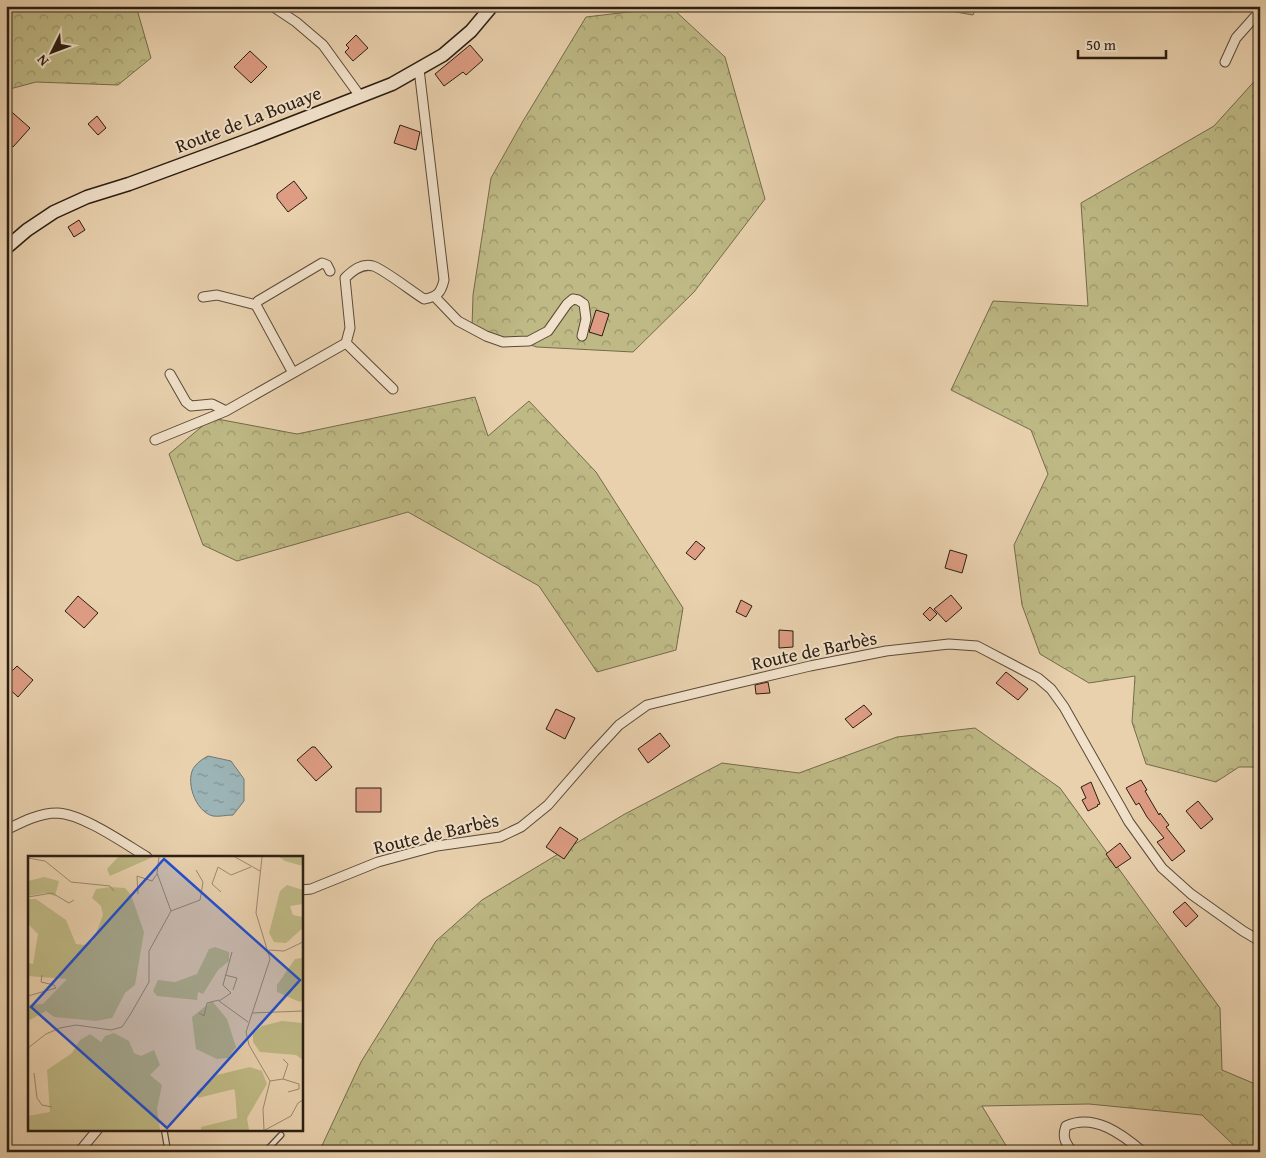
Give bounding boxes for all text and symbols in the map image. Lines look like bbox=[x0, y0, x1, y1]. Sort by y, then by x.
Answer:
north arrow bbox=[28, 28, 78, 78]
scale bar bbox=[1078, 28, 1166, 60]
text: 50 m bbox=[1086, 34, 1117, 55]
text: N bbox=[31, 50, 53, 71]
street label: Route de La Bouaye bbox=[171, 78, 325, 160]
street label: Route de Barbès bbox=[749, 623, 879, 677]
street label: Route de Barbès bbox=[371, 805, 501, 861]
inset map bbox=[28, 856, 302, 1130]

